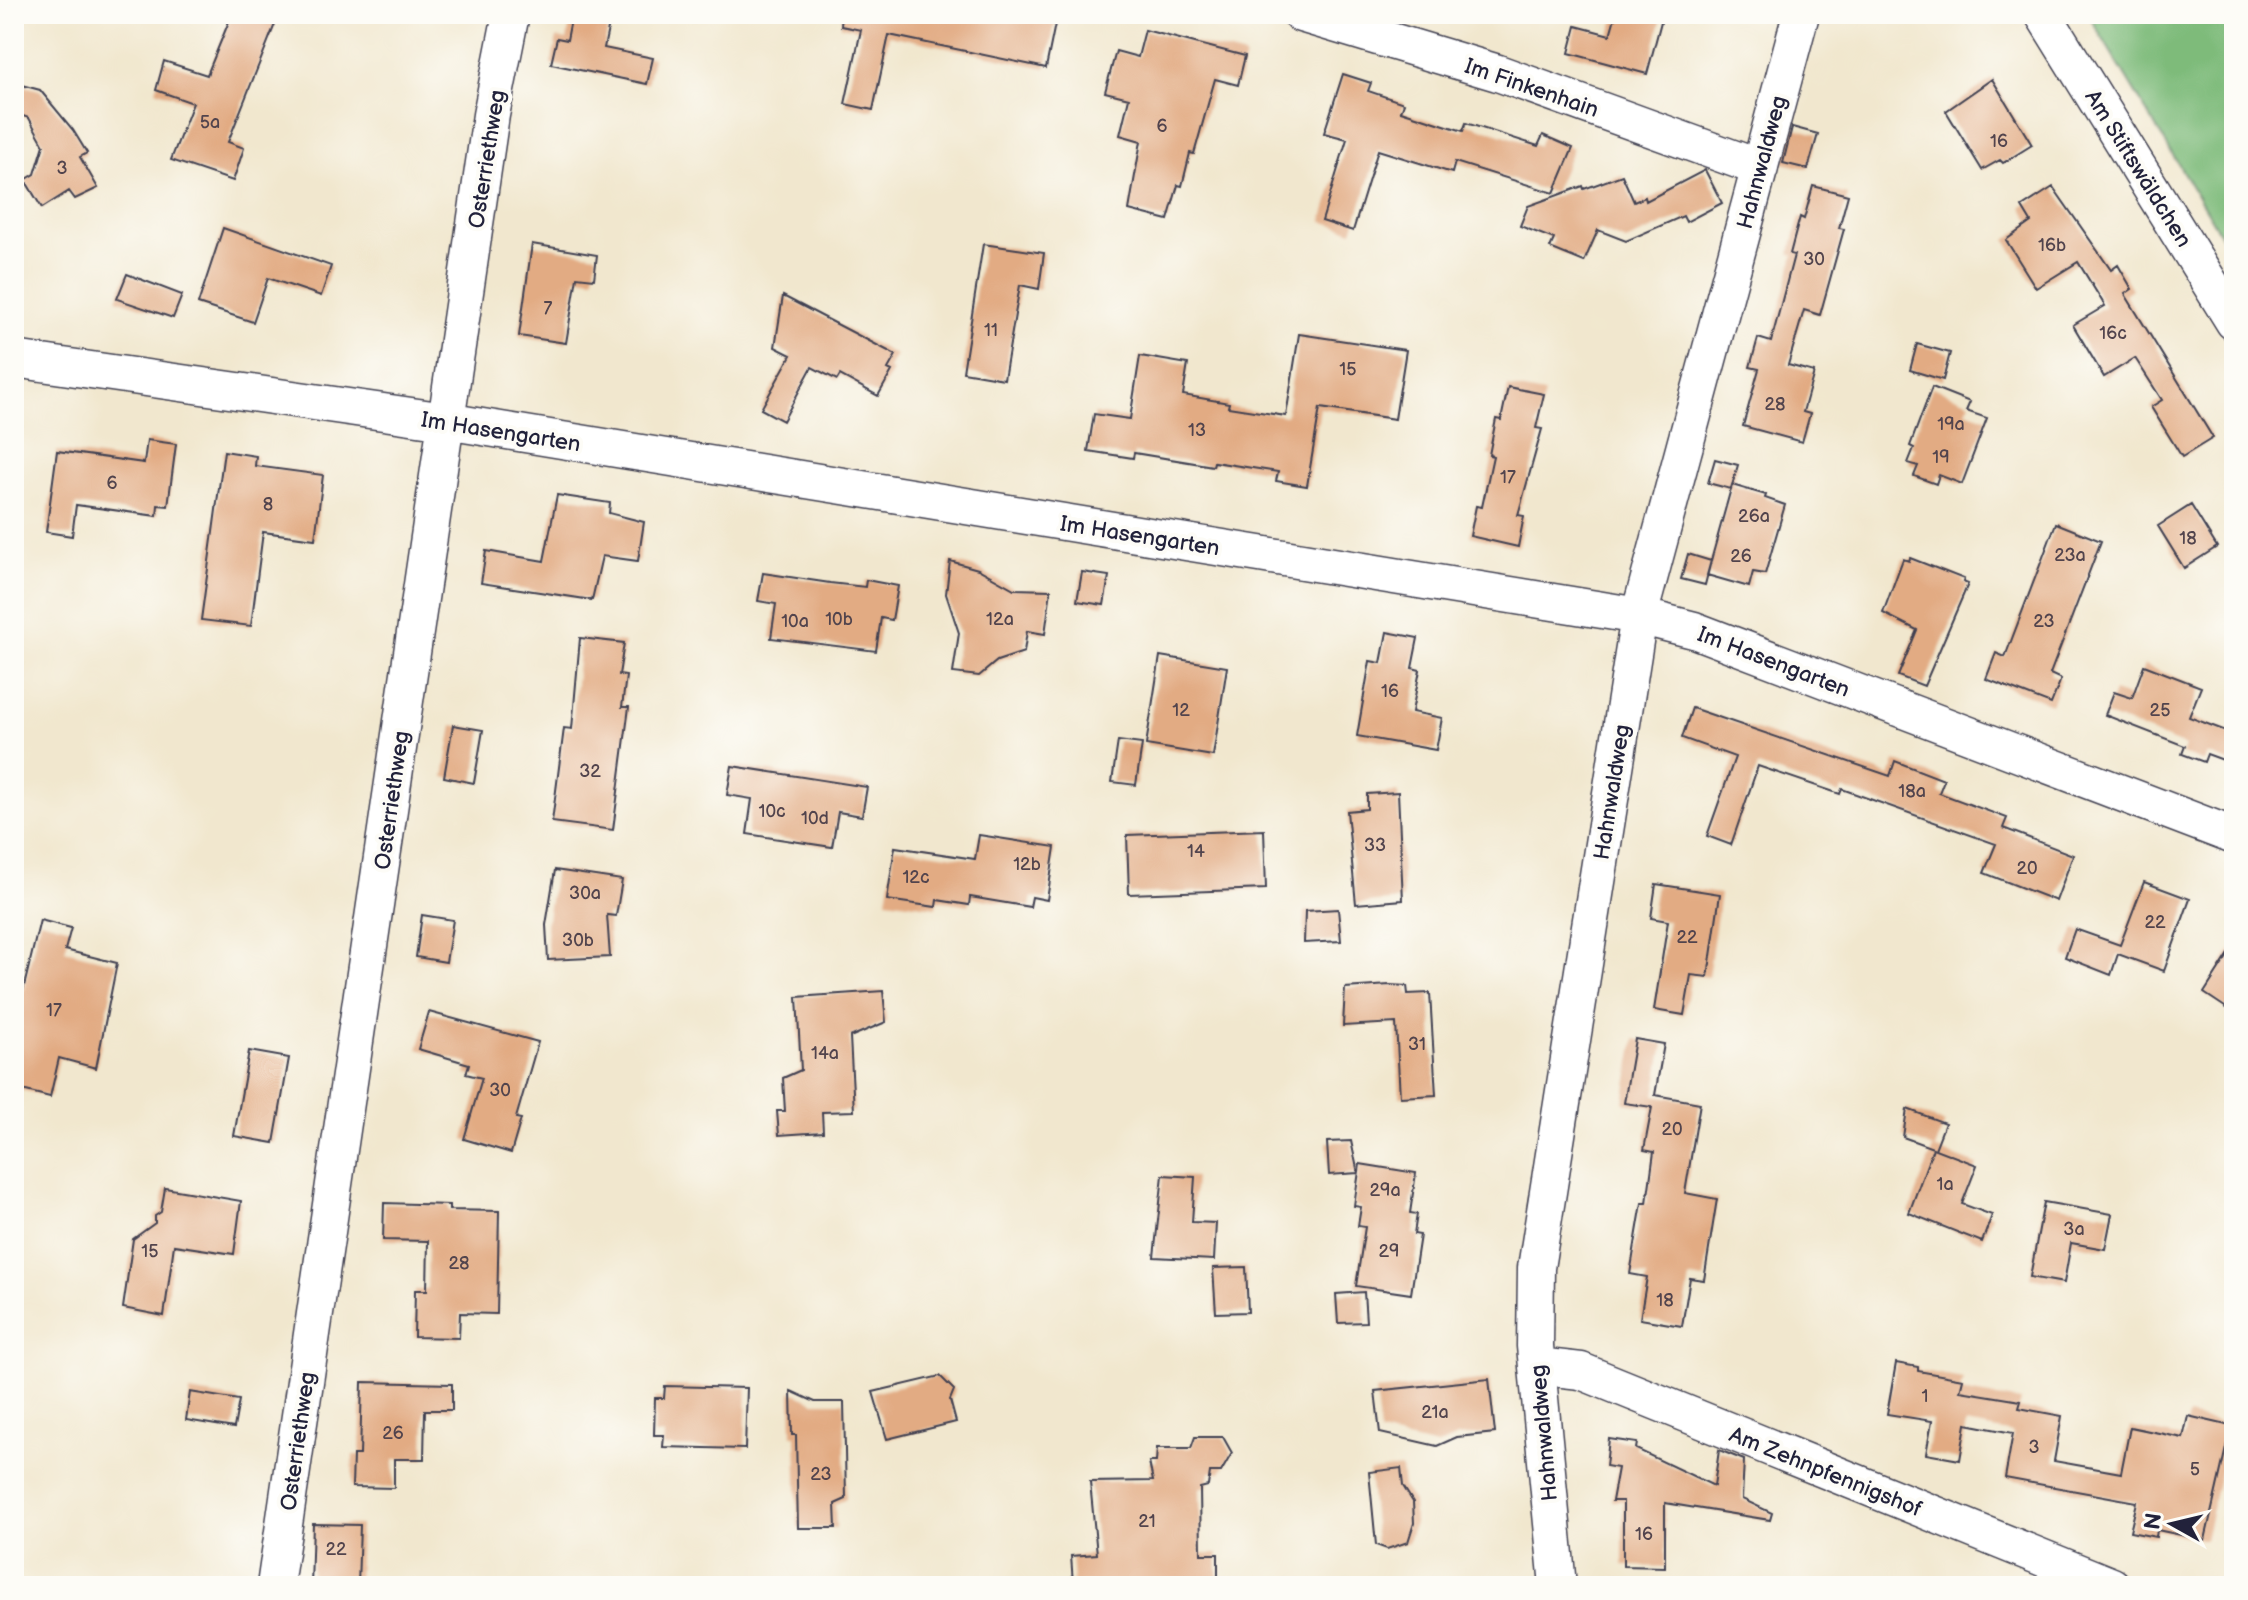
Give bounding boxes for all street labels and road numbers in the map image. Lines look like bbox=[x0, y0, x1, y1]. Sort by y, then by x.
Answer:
street label: Im Finkenhain bbox=[1461, 53, 1602, 124]
street label: Am Stiftswäldchen bbox=[2079, 85, 2197, 252]
street label: Osterriethweg bbox=[463, 88, 512, 230]
street label: Hahnwaldweg bbox=[1732, 93, 1793, 232]
street label: Im Hasengarten bbox=[419, 407, 582, 458]
street label: Im Hasengarten bbox=[1058, 511, 1221, 562]
street label: Im Hasengarten bbox=[1694, 621, 1853, 704]
street label: Hahnwaldweg bbox=[1588, 723, 1637, 862]
street label: Osterriethweg bbox=[369, 729, 416, 871]
street label: Hahnwaldweg bbox=[1525, 1364, 1564, 1502]
street label: Osterriethweg bbox=[275, 1370, 322, 1512]
street label: Am Zehnpfennigshof bbox=[1725, 1421, 1926, 1523]

